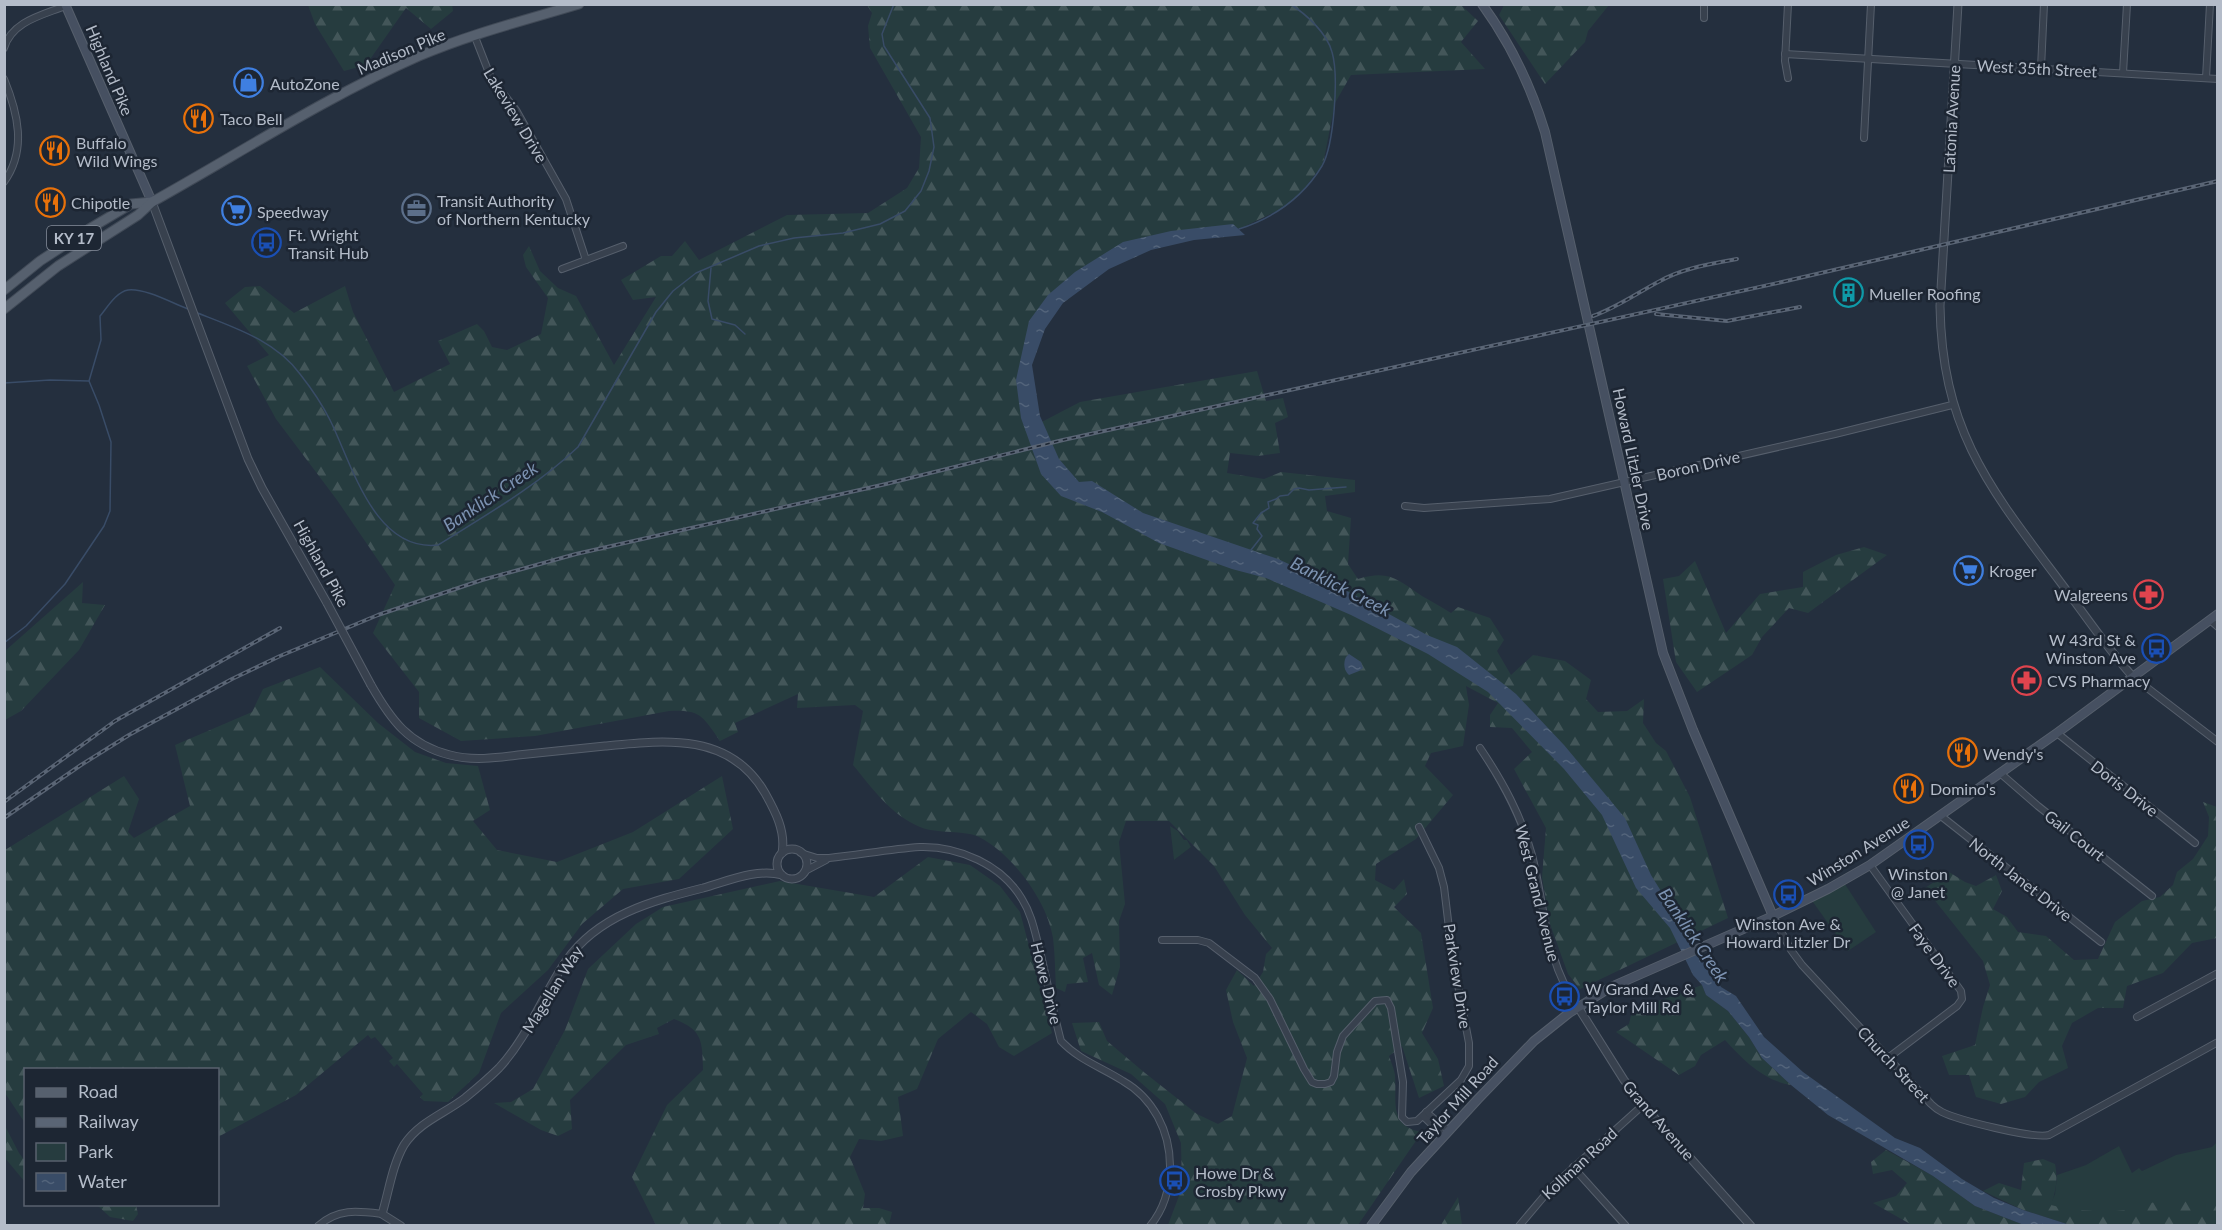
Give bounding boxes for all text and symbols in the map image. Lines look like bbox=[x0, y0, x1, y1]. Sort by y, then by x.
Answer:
street label: Highland Pike bbox=[82, 22, 138, 118]
street label: Madison Pike bbox=[354, 24, 448, 78]
street label: West 35th Street bbox=[1976, 55, 2098, 81]
street label: Lakeview Drive bbox=[480, 64, 552, 166]
street label: Latonia Avenue bbox=[1939, 65, 1963, 173]
shop icon: AutoZone bbox=[233, 67, 265, 99]
place label: AutoZone bbox=[270, 74, 340, 93]
restaurant icon: Taco Bell bbox=[183, 102, 215, 134]
place label: Taco Bell bbox=[220, 109, 282, 128]
place label: Buffalo Wild Wings bbox=[76, 133, 158, 170]
restaurant icon: Buffalo Wild Wings bbox=[39, 135, 71, 167]
restaurant icon: Chipotle bbox=[34, 186, 66, 218]
place label: Transit Authority of Northern Kentucky bbox=[437, 191, 591, 228]
place label: Chipotle bbox=[71, 193, 130, 212]
office icon: Transit Authority of Northern Kentucky bbox=[400, 193, 432, 225]
supermarket icon: Speedway bbox=[220, 195, 252, 227]
place label: Speedway bbox=[257, 202, 330, 221]
place label: Ft. Wright Transit Hub bbox=[288, 225, 369, 262]
road number: KY 17 bbox=[47, 226, 101, 250]
bus stop icon: Ft. Wright Transit Hub bbox=[251, 227, 283, 259]
building icon: Mueller Roofing bbox=[1832, 277, 1864, 309]
place label: Mueller Roofing bbox=[1869, 284, 1981, 303]
street label: Howard Litzler Drive bbox=[1610, 386, 1658, 532]
street label: Boron Drive bbox=[1654, 446, 1742, 484]
water label: Banklick Creek bbox=[438, 456, 542, 536]
street label: Highland Pike bbox=[290, 516, 354, 610]
water label: Banklick Creek bbox=[1287, 551, 1395, 621]
supermarket icon: Kroger bbox=[1952, 554, 1984, 586]
place label: Kroger bbox=[1989, 561, 2037, 580]
pharmacy icon: Walgreens bbox=[2133, 578, 2165, 610]
place label: Walgreens bbox=[2054, 585, 2128, 604]
place label: W 43rd St & Winston Ave bbox=[2046, 630, 2137, 667]
bus stop icon: W 43rd St & Winston Ave bbox=[2141, 632, 2173, 664]
pharmacy icon: CVS Pharmacy bbox=[2010, 664, 2042, 696]
place label: CVS Pharmacy bbox=[2047, 671, 2151, 690]
restaurant icon: Wendy's bbox=[1946, 737, 1978, 769]
place label: Wendy's bbox=[1983, 744, 2043, 763]
street label: Doris Drive bbox=[2088, 756, 2162, 820]
restaurant icon: Domino's bbox=[1893, 772, 1925, 804]
place label: Domino's bbox=[1930, 779, 1996, 798]
street label: Gail Court bbox=[2041, 806, 2109, 865]
street label: Winston Avenue bbox=[1804, 812, 1912, 890]
street label: West Grand Avenue bbox=[1512, 823, 1564, 963]
bus stop icon: Winston @ Janet bbox=[1902, 829, 1934, 861]
street label: North Janet Drive bbox=[1966, 833, 2076, 925]
place label: Winston @ Janet bbox=[1888, 864, 1948, 901]
bus stop icon: Winston Ave & Howard Litzler Dr bbox=[1772, 879, 1804, 911]
water label: Banklick Creek bbox=[1654, 883, 1734, 987]
place label: Winston Ave & Howard Litzler Dr bbox=[1726, 914, 1850, 951]
street label: Faye Drive bbox=[1905, 919, 1965, 991]
street label: Parkview Drive bbox=[1440, 922, 1476, 1030]
street label: Howe Drive bbox=[1028, 940, 1066, 1026]
street label: Magellan Way bbox=[518, 941, 587, 1036]
place label: W Grand Ave & Taylor Mill Rd bbox=[1585, 979, 1695, 1016]
bus stop icon: W Grand Ave & Taylor Mill Rd bbox=[1548, 981, 1580, 1013]
street label: Church Street bbox=[1854, 1022, 1934, 1106]
street label: Taylor Mill Road bbox=[1413, 1052, 1501, 1148]
legend bbox=[24, 1068, 219, 1206]
street label: Grand Avenue bbox=[1619, 1076, 1699, 1164]
text: Road bbox=[78, 1080, 118, 1102]
text: Railway bbox=[78, 1110, 139, 1132]
street label: Kollman Road bbox=[1537, 1123, 1621, 1203]
text: Park bbox=[78, 1140, 114, 1162]
place label: Howe Dr & Crosby Pkwy bbox=[1195, 1163, 1287, 1200]
bus stop icon: Howe Dr & Crosby Pkwy bbox=[1158, 1165, 1190, 1197]
text: Water bbox=[78, 1170, 127, 1192]

